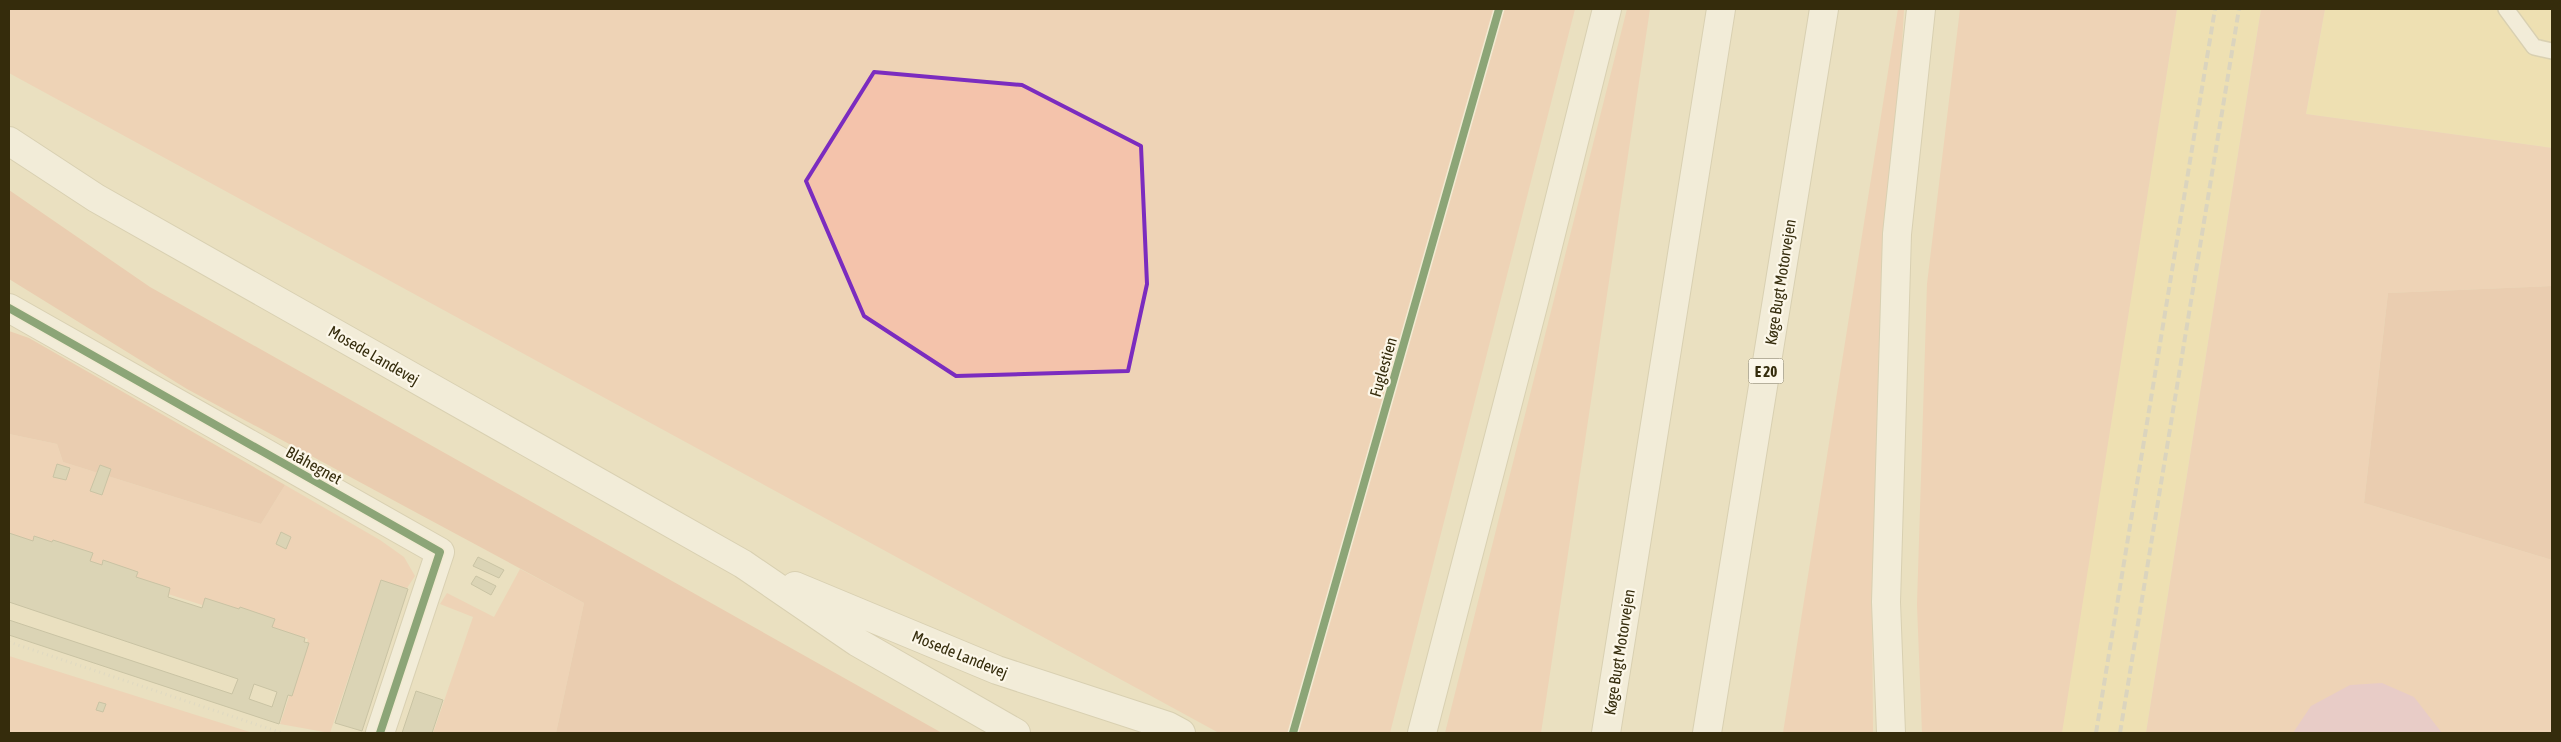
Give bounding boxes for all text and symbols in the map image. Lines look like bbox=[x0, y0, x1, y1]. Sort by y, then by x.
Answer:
street label: Køge Bugt Motorvejen bbox=[1761, 218, 1800, 346]
street label: Mosede Landevej bbox=[325, 322, 422, 389]
street label: Fuglestien bbox=[1366, 335, 1401, 399]
road number: E 20 bbox=[1748, 358, 1784, 384]
street label: Blåhegnet bbox=[283, 442, 345, 489]
street label: Køge Bugt Motorvejen bbox=[1600, 588, 1639, 716]
street label: Mosede Landevej bbox=[909, 627, 1010, 682]

